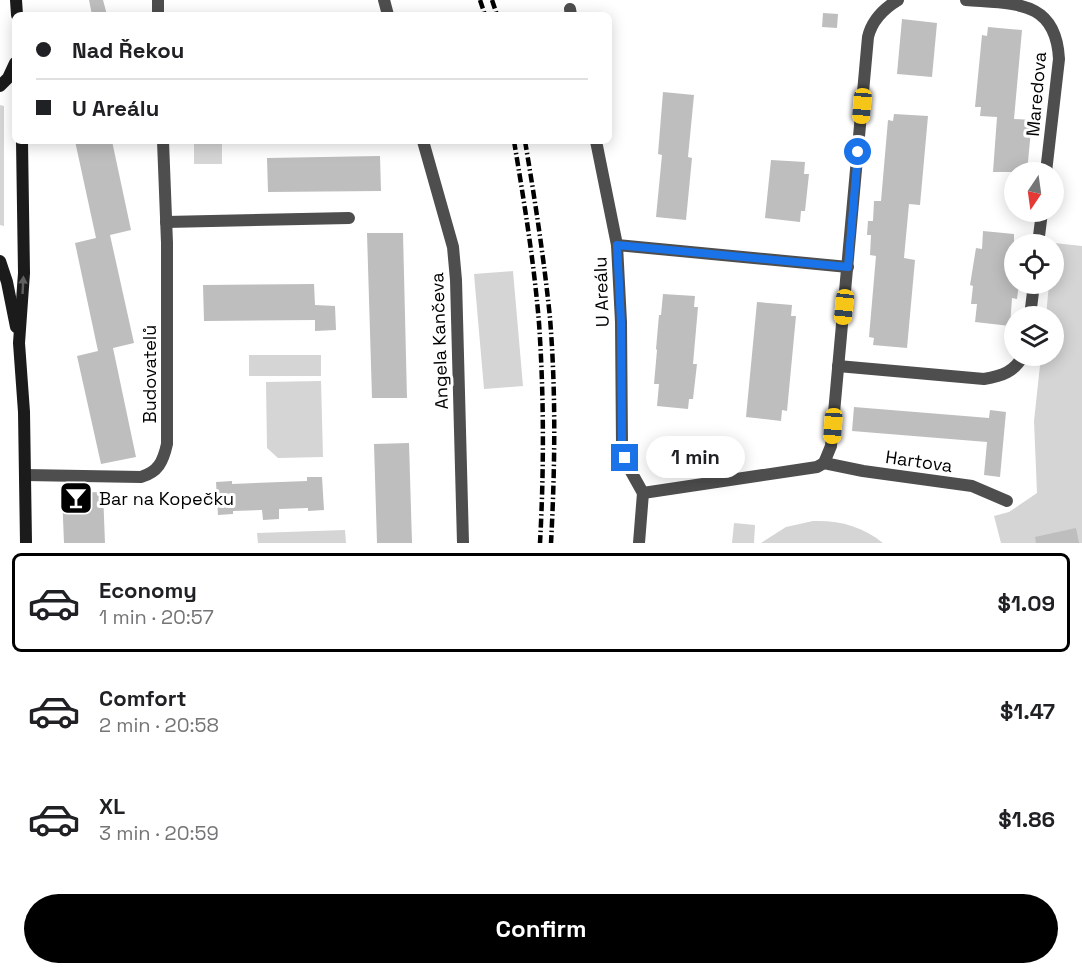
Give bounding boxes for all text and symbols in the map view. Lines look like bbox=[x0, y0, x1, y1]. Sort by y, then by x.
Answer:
text: Nad Řekou bbox=[72, 36, 184, 64]
street label: Maredova bbox=[1021, 51, 1051, 137]
car bbox=[851, 87, 873, 125]
text: U Areálu bbox=[72, 94, 159, 122]
route start bbox=[844, 138, 871, 165]
north arrow bbox=[1004, 162, 1064, 222]
map controls bbox=[1004, 162, 1064, 366]
button: locate bbox=[1004, 234, 1064, 294]
street label: U Areálu bbox=[588, 256, 614, 328]
street label: Angela Kančeva bbox=[425, 272, 453, 410]
one-way arrow bbox=[19, 276, 28, 295]
car bbox=[833, 288, 855, 326]
button: layers bbox=[1004, 306, 1064, 366]
street label: Budovatelů bbox=[138, 325, 161, 423]
car bbox=[823, 407, 843, 445]
callout: 1 min bbox=[646, 437, 745, 479]
route end bbox=[611, 444, 638, 471]
text: 1 min bbox=[671, 444, 720, 470]
street label: Hartova bbox=[884, 445, 954, 477]
bar icon: Bar na Kopečku bbox=[58, 480, 94, 516]
place label: Bar na Kopečku bbox=[99, 487, 234, 510]
icon: car bbox=[27, 576, 81, 630]
text: Economy bbox=[99, 576, 197, 604]
text: $1.09 bbox=[998, 589, 1055, 617]
text: 1 min · 20:57 bbox=[99, 604, 214, 630]
icon: car bbox=[27, 684, 81, 738]
text: Comfort bbox=[99, 684, 187, 712]
text: $1.47 bbox=[1000, 697, 1055, 725]
text: 2 min · 20:58 bbox=[99, 712, 219, 738]
icon: car bbox=[27, 792, 81, 846]
text: XL bbox=[99, 792, 125, 820]
text: $1.86 bbox=[998, 805, 1055, 833]
text: 3 min · 20:59 bbox=[99, 820, 219, 846]
button: Confirm bbox=[24, 894, 1058, 963]

